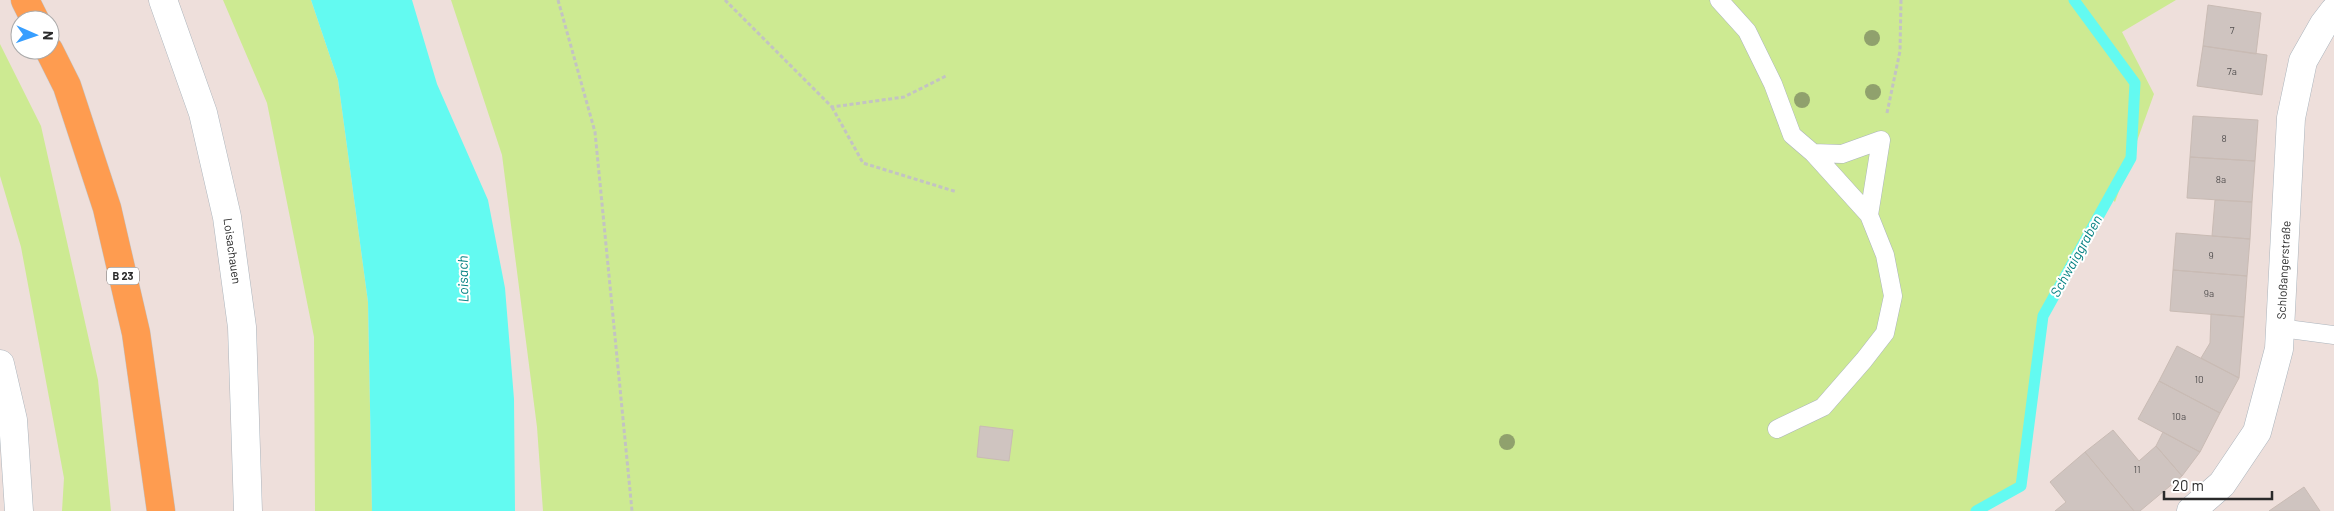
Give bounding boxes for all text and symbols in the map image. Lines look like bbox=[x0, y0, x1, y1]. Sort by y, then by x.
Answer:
north arrow bbox=[10, 10, 60, 60]
house number: 7 bbox=[2230, 24, 2235, 36]
text: N bbox=[40, 31, 57, 40]
house number: 7a bbox=[2227, 65, 2237, 77]
house number: 8 bbox=[2221, 132, 2227, 144]
house number: 8a bbox=[2216, 173, 2226, 185]
water label: Schwaiggraben bbox=[2046, 212, 2105, 300]
street label: Loisachauen bbox=[221, 217, 245, 285]
street label: Schloßangerstraße bbox=[2273, 220, 2293, 320]
house number: 9 bbox=[2208, 249, 2214, 261]
water label: Loisach bbox=[454, 255, 471, 303]
road number: B 23 bbox=[107, 268, 139, 284]
house number: 9a bbox=[2204, 287, 2214, 299]
house number: 10 bbox=[2194, 373, 2204, 385]
house number: 10a bbox=[2172, 410, 2186, 422]
house number: 11 bbox=[2133, 463, 2141, 475]
scale bar bbox=[2164, 468, 2272, 500]
text: 20 m bbox=[2172, 476, 2204, 494]

